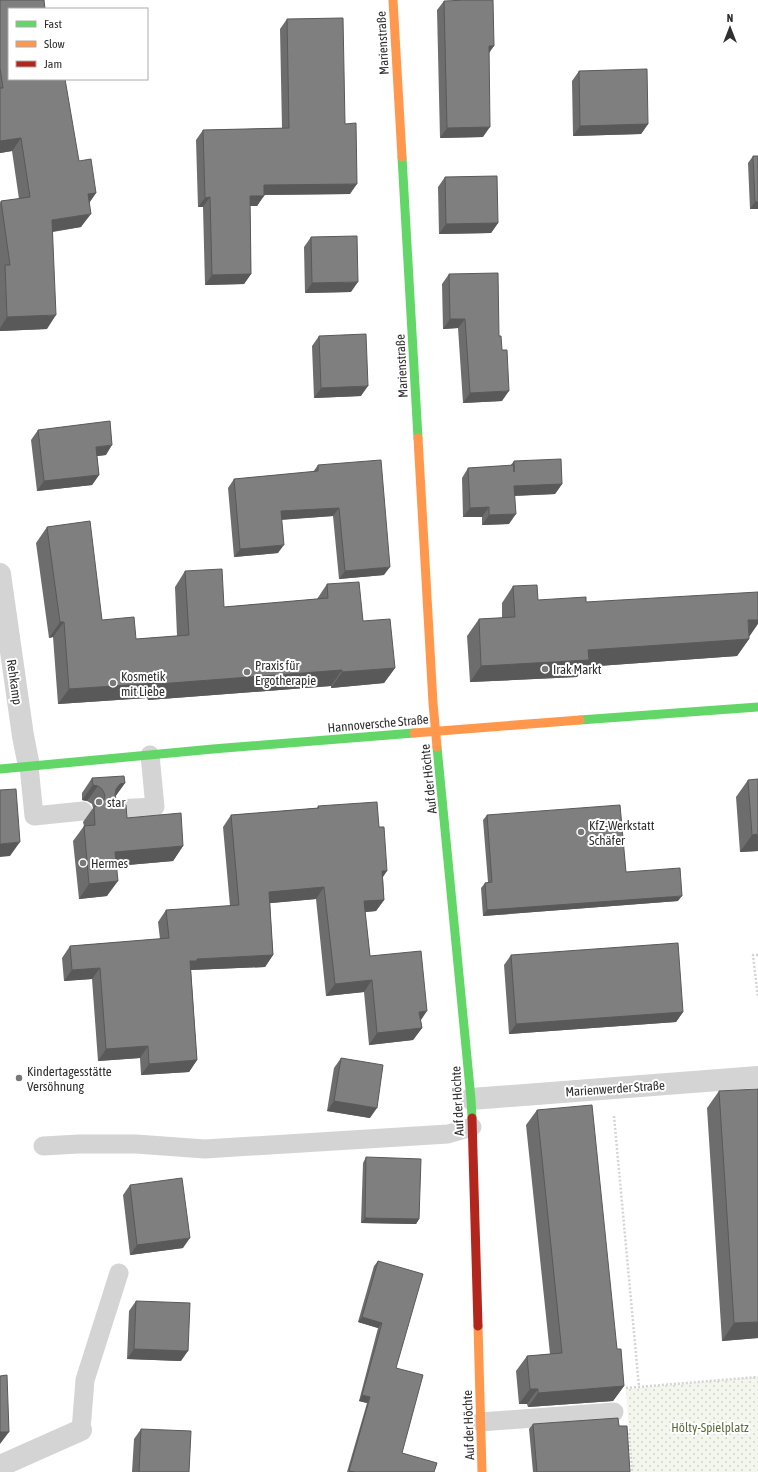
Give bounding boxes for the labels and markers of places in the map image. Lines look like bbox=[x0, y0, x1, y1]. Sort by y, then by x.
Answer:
place label: Praxis für Ergotherapie bbox=[255, 658, 316, 688]
place label: Irak Markt bbox=[553, 662, 602, 677]
marker: Irak Markt bbox=[540, 664, 550, 674]
marker: Praxis für Ergotherapie bbox=[242, 667, 252, 677]
place label: Kosmetik mit Liebe bbox=[121, 669, 166, 699]
marker: Kosmetik mit Liebe bbox=[108, 678, 118, 688]
place label: star bbox=[107, 795, 125, 810]
marker: star bbox=[94, 797, 104, 807]
place label: KfZ-Werkstatt Schäfer bbox=[589, 818, 655, 848]
marker: KfZ-Werkstatt Schäfer bbox=[576, 827, 586, 837]
place label: Hermes bbox=[91, 856, 129, 871]
marker: Hermes bbox=[78, 858, 88, 868]
place label: Kindertagesstätte Versöhnung bbox=[27, 1064, 112, 1094]
marker: Kindertagesstätte Versöhnung bbox=[14, 1073, 24, 1083]

